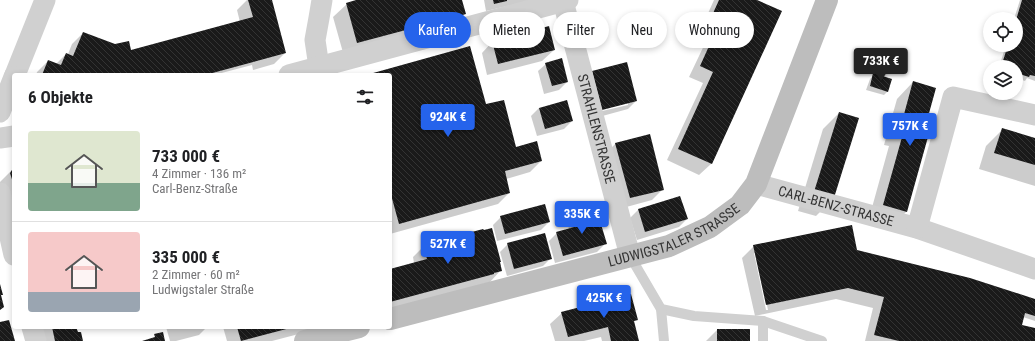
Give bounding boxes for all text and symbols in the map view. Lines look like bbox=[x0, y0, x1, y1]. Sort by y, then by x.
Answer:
chip: Kaufen bbox=[404, 12, 471, 48]
chip: Mieten bbox=[479, 12, 545, 48]
chip: Filter bbox=[553, 12, 609, 48]
chip: Neu bbox=[617, 12, 667, 48]
chip: Wohnung bbox=[675, 12, 754, 48]
map controls bbox=[983, 12, 1023, 100]
button: locate bbox=[983, 12, 1023, 52]
pin: 733K € bbox=[848, 48, 914, 82]
text: 733K € bbox=[863, 53, 899, 68]
button: layers bbox=[983, 60, 1023, 100]
street label: STRAHLENSTRASSE bbox=[574, 72, 619, 185]
icon: filters bbox=[354, 86, 376, 108]
text: 6 Objekte bbox=[28, 87, 93, 107]
pin: 924K € bbox=[415, 104, 481, 138]
text: 924K € bbox=[430, 109, 466, 124]
pin: 757K € bbox=[877, 113, 943, 147]
text: 757K € bbox=[892, 118, 928, 133]
text: 733 000 € bbox=[152, 146, 220, 166]
icon: home bbox=[60, 147, 108, 195]
text: 4 Zimmer · 136 m² bbox=[152, 166, 246, 181]
text: Carl-Benz-Straße bbox=[152, 181, 238, 196]
street label: CARL-BENZ-STRASSE bbox=[776, 182, 896, 229]
street label: LUDWIGSTALER STRASSE bbox=[606, 200, 743, 270]
pin: 335K € bbox=[549, 201, 615, 235]
text: 335K € bbox=[564, 206, 600, 221]
pin: 527K € bbox=[415, 231, 481, 265]
text: 527K € bbox=[430, 236, 466, 251]
text: 335 000 € bbox=[152, 247, 220, 267]
icon: home bbox=[60, 248, 108, 296]
text: 2 Zimmer · 60 m² bbox=[152, 267, 240, 282]
text: Ludwigstaler Straße bbox=[152, 282, 254, 297]
pin: 425K € bbox=[571, 285, 637, 319]
text: 425K € bbox=[586, 290, 622, 305]

